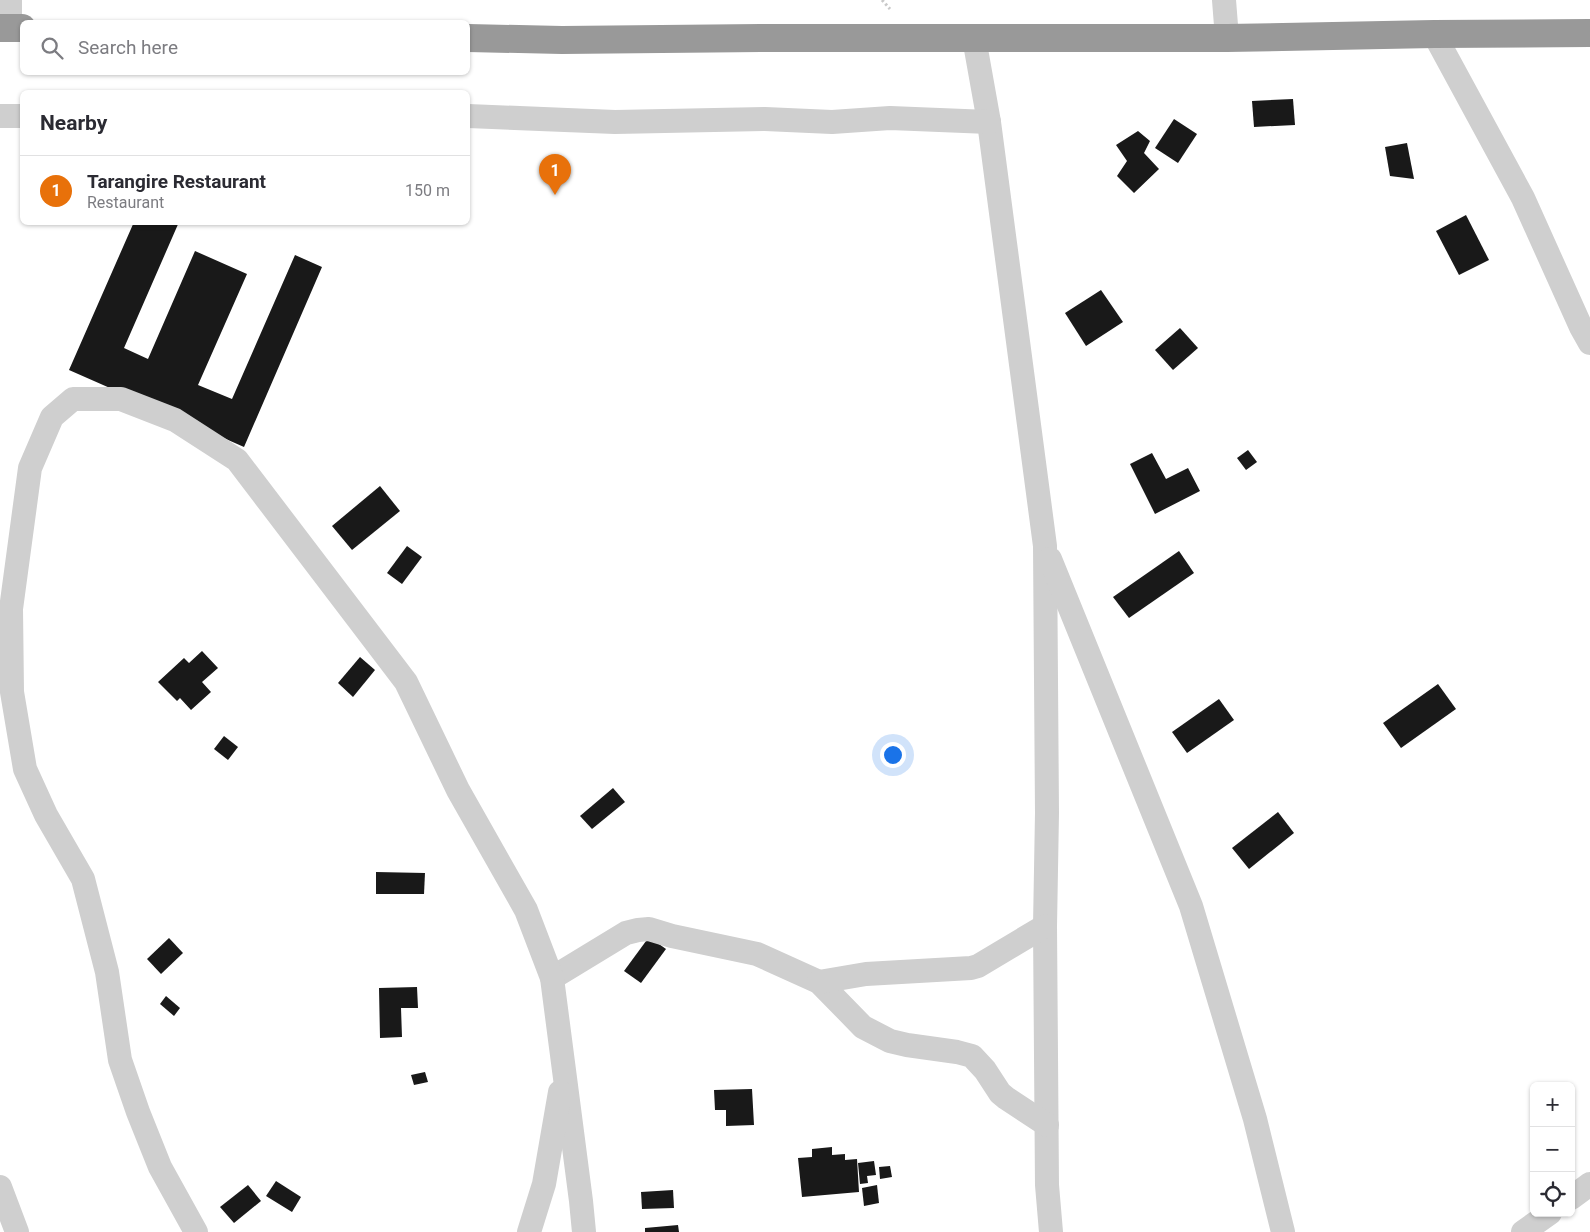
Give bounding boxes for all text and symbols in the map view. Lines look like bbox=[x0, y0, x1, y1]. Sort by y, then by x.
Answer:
search box bbox=[20, 20, 470, 75]
icon: search bbox=[38, 34, 66, 62]
text: Search here bbox=[78, 36, 178, 59]
text: Nearby bbox=[40, 111, 107, 135]
pin: 1 bbox=[539, 154, 571, 195]
text: Tarangire Restaurant bbox=[87, 170, 266, 193]
text: 1 bbox=[51, 181, 61, 200]
text: 150 m bbox=[405, 181, 450, 200]
text: Restaurant bbox=[87, 193, 164, 212]
your location bbox=[880, 742, 906, 768]
map controls bbox=[1530, 1082, 1575, 1217]
button: + bbox=[1530, 1082, 1575, 1127]
button: − bbox=[1530, 1127, 1575, 1172]
button: locate bbox=[1530, 1172, 1575, 1217]

